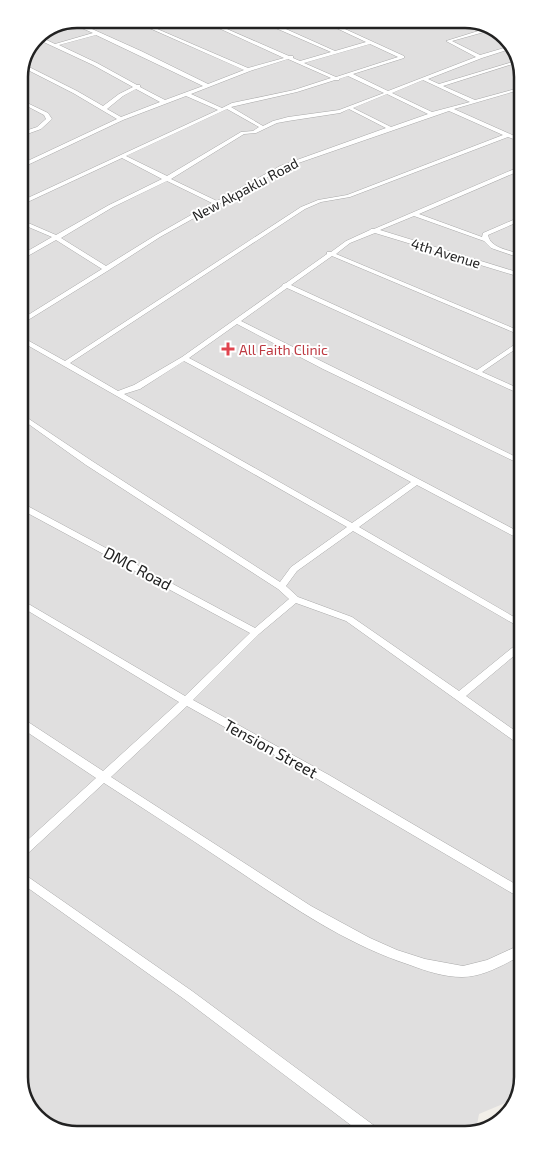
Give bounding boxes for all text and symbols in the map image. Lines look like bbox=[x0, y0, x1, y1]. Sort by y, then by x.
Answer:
street label: New Akpaklu Road bbox=[189, 154, 301, 224]
street label: 4th Avenue bbox=[409, 234, 483, 272]
place label: All Faith Clinic bbox=[239, 341, 328, 358]
marker: All Faith Clinic bbox=[221, 342, 235, 356]
street label: DMC Road bbox=[101, 542, 175, 594]
street label: Tension Street bbox=[221, 715, 321, 781]

